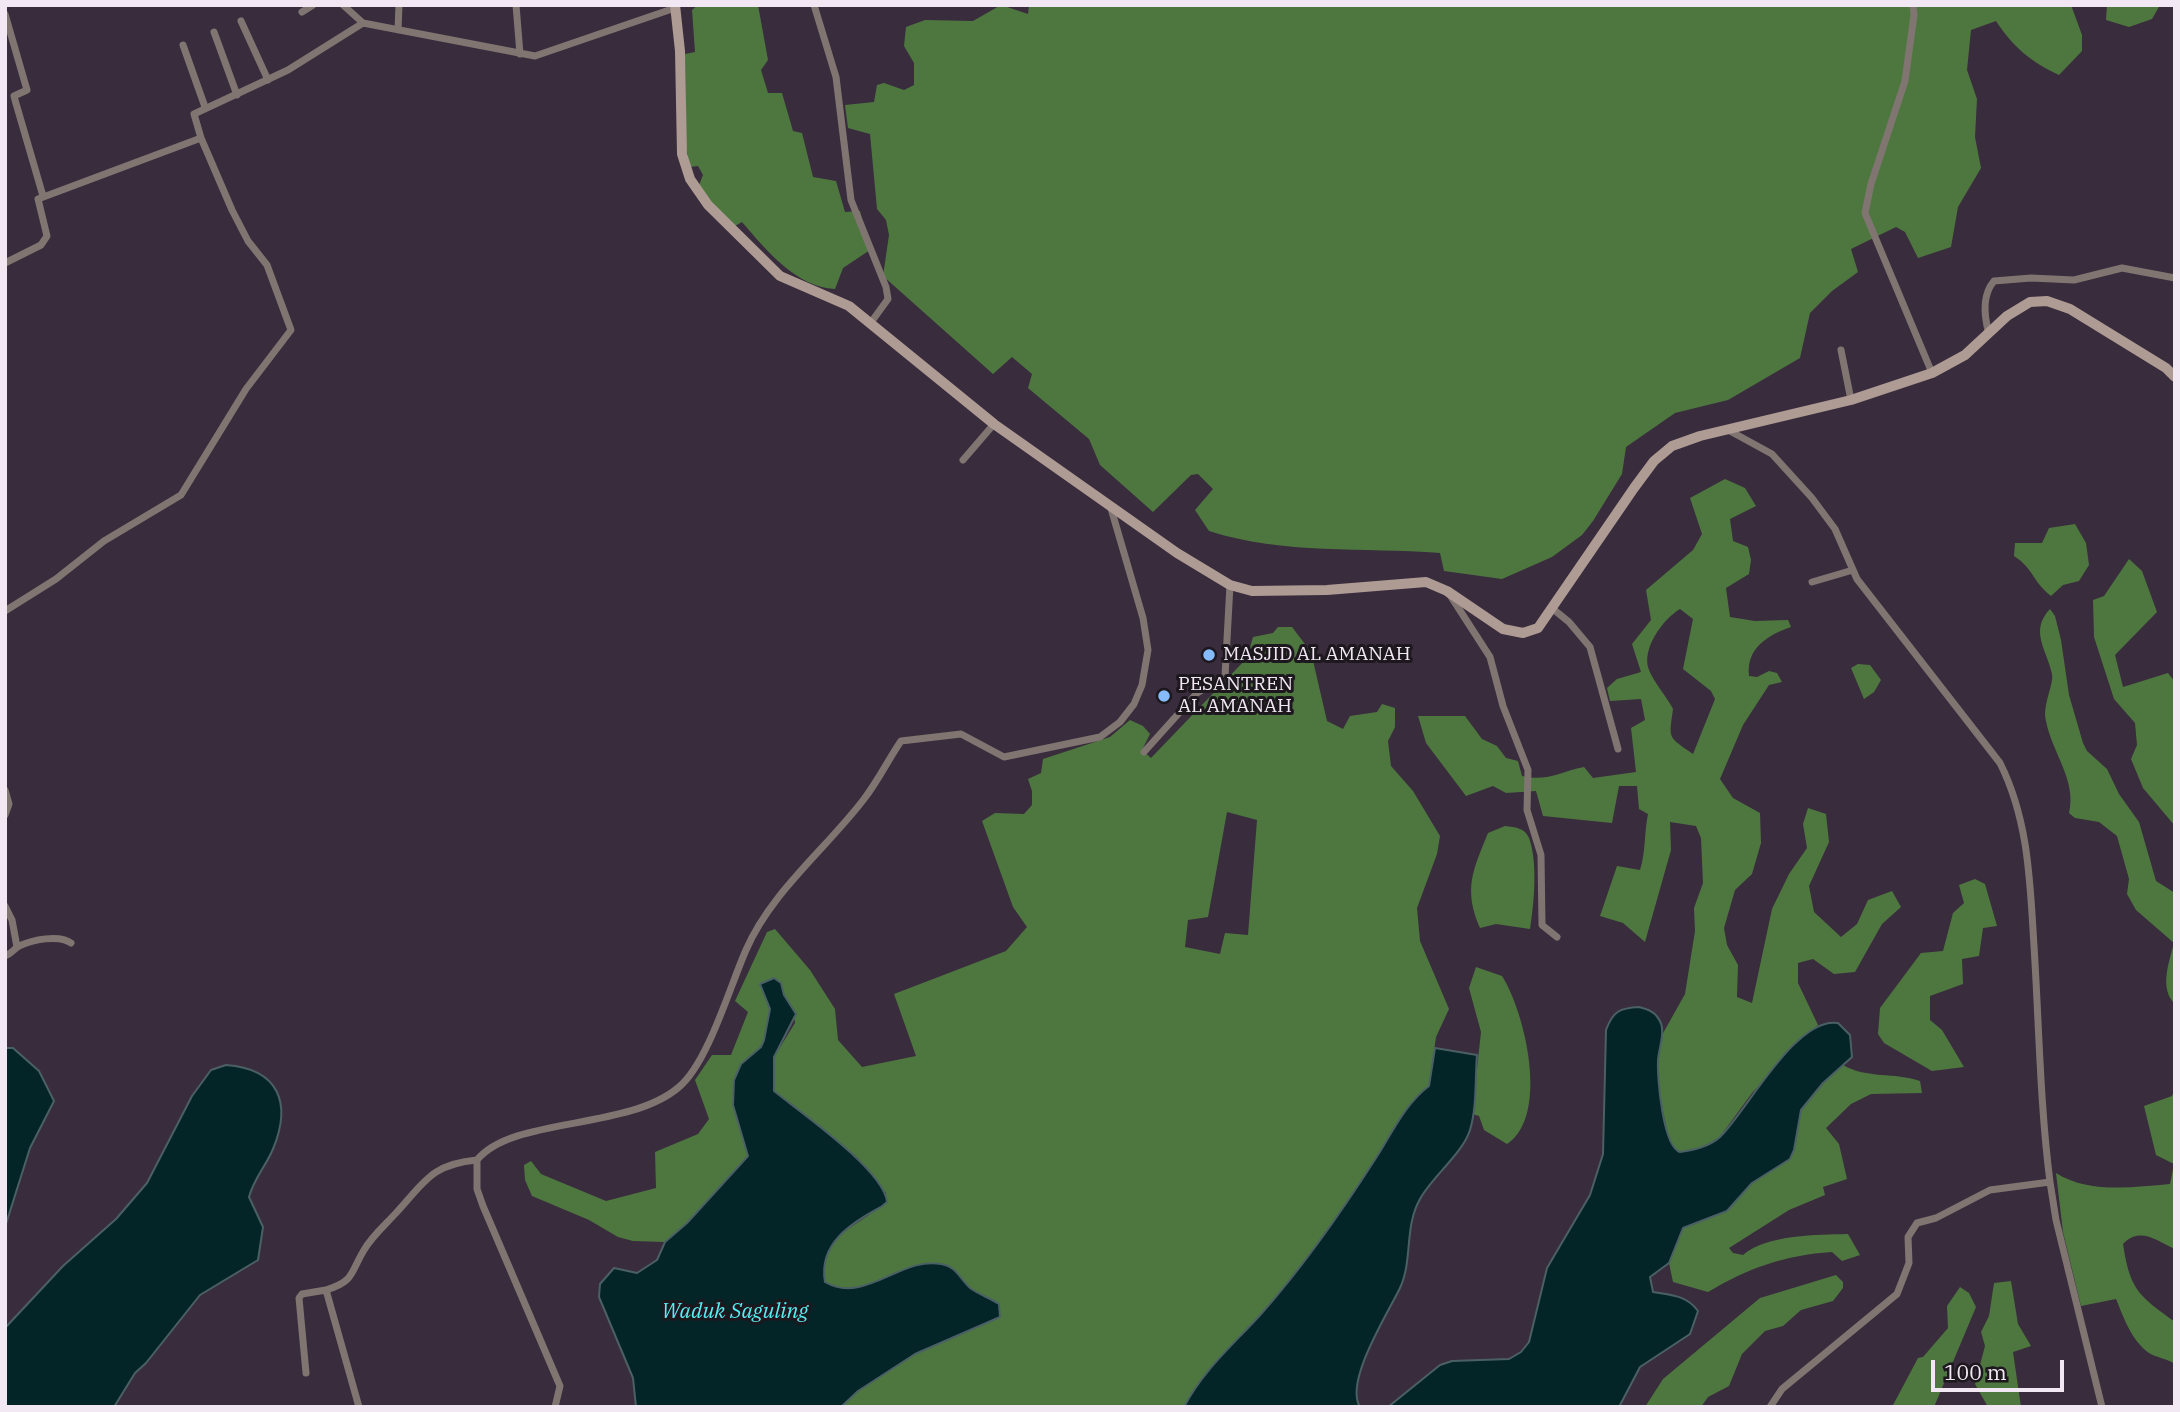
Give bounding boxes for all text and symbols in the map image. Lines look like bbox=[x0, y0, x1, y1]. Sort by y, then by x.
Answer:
place label: MASJID AL AMANAH bbox=[1223, 644, 1411, 666]
marker: MASJID AL AMANAH bbox=[1201, 647, 1217, 663]
place label: PESANTREN AL AMANAH bbox=[1178, 674, 1293, 718]
marker: PESANTREN AL AMANAH bbox=[1156, 688, 1172, 704]
water label: Waduk Saguling bbox=[662, 1299, 808, 1325]
scale bar bbox=[1935, 1346, 2068, 1390]
text: 100 m bbox=[1944, 1358, 2007, 1386]

